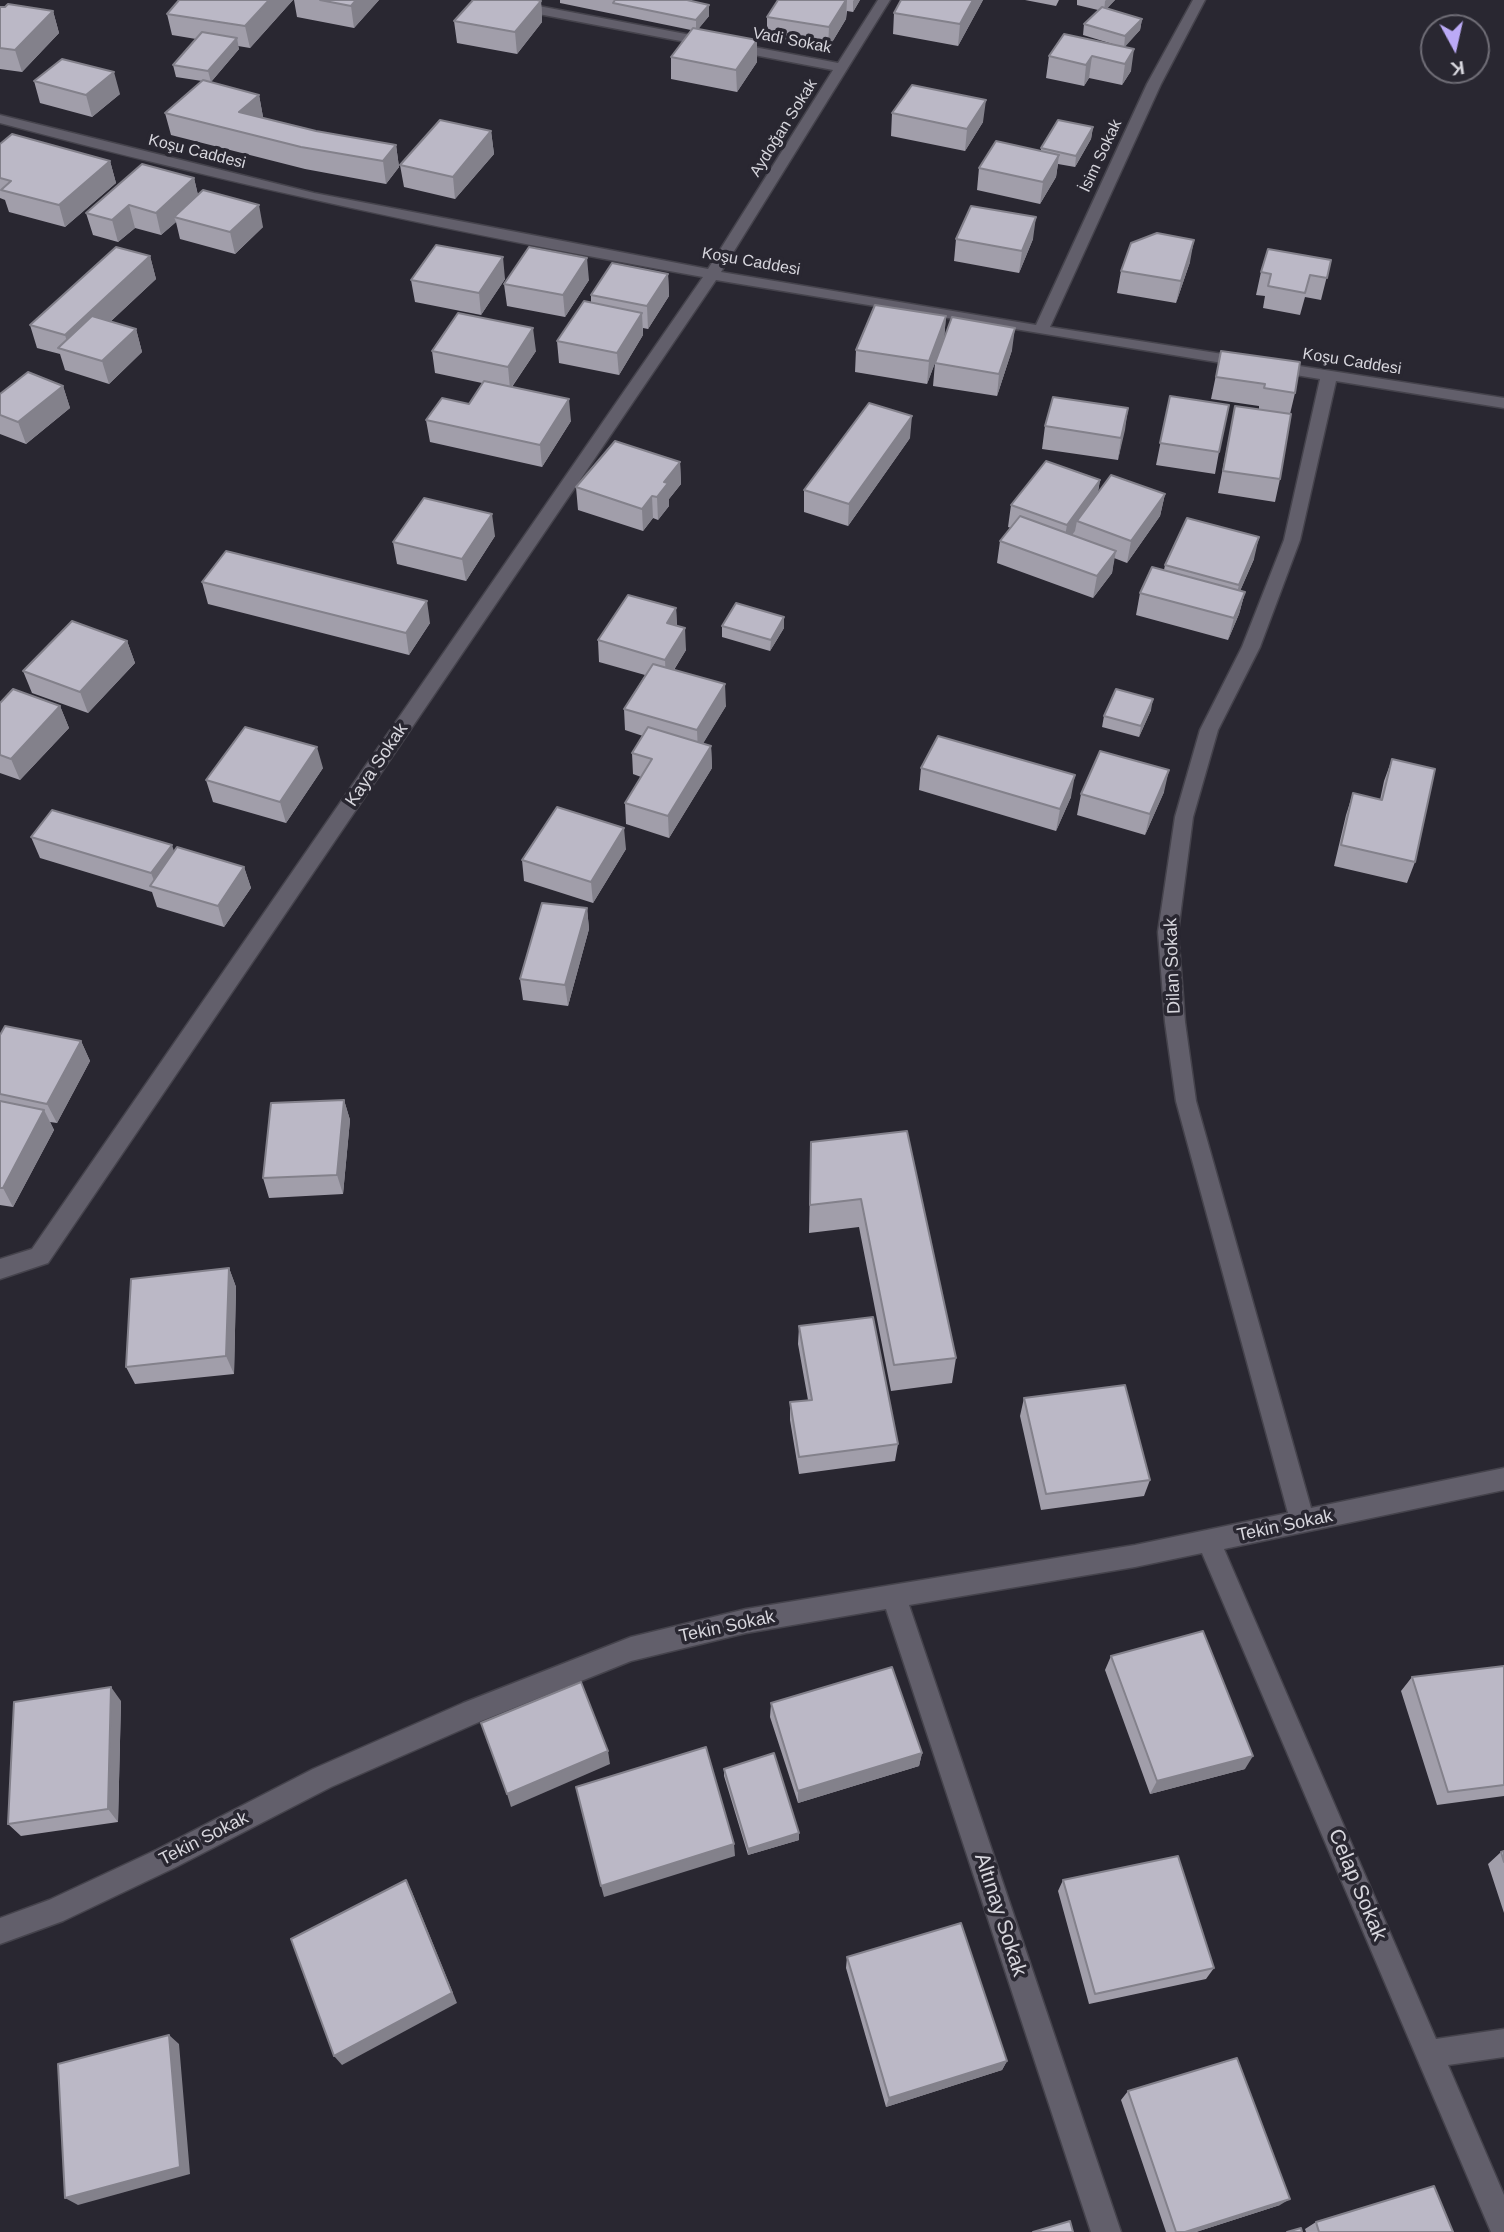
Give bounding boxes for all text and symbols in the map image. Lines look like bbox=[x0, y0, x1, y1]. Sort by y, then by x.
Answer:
north arrow bbox=[1420, 14, 1490, 84]
street label: Vadi Sokak bbox=[751, 24, 833, 58]
text: K bbox=[1449, 57, 1466, 80]
street label: Aydoğan Sokak bbox=[746, 76, 822, 180]
street label: İsim Sokak bbox=[1076, 116, 1126, 196]
street label: Koşu Caddesi bbox=[146, 131, 248, 173]
street label: Koşu Caddesi bbox=[700, 244, 802, 280]
street label: Koşu Caddesi bbox=[1301, 345, 1403, 379]
street label: Kaya Sokak bbox=[341, 719, 413, 811]
street label: Dilan Sokak bbox=[1161, 918, 1185, 1014]
street label: Tekin Sokak bbox=[1235, 1505, 1335, 1547]
street label: Tekin Sokak bbox=[677, 1606, 777, 1648]
street label: Tekin Sokak bbox=[156, 1807, 252, 1871]
street label: Celap Sokak bbox=[1322, 1825, 1392, 1945]
street label: Altınay Sokak bbox=[968, 1850, 1032, 1980]

